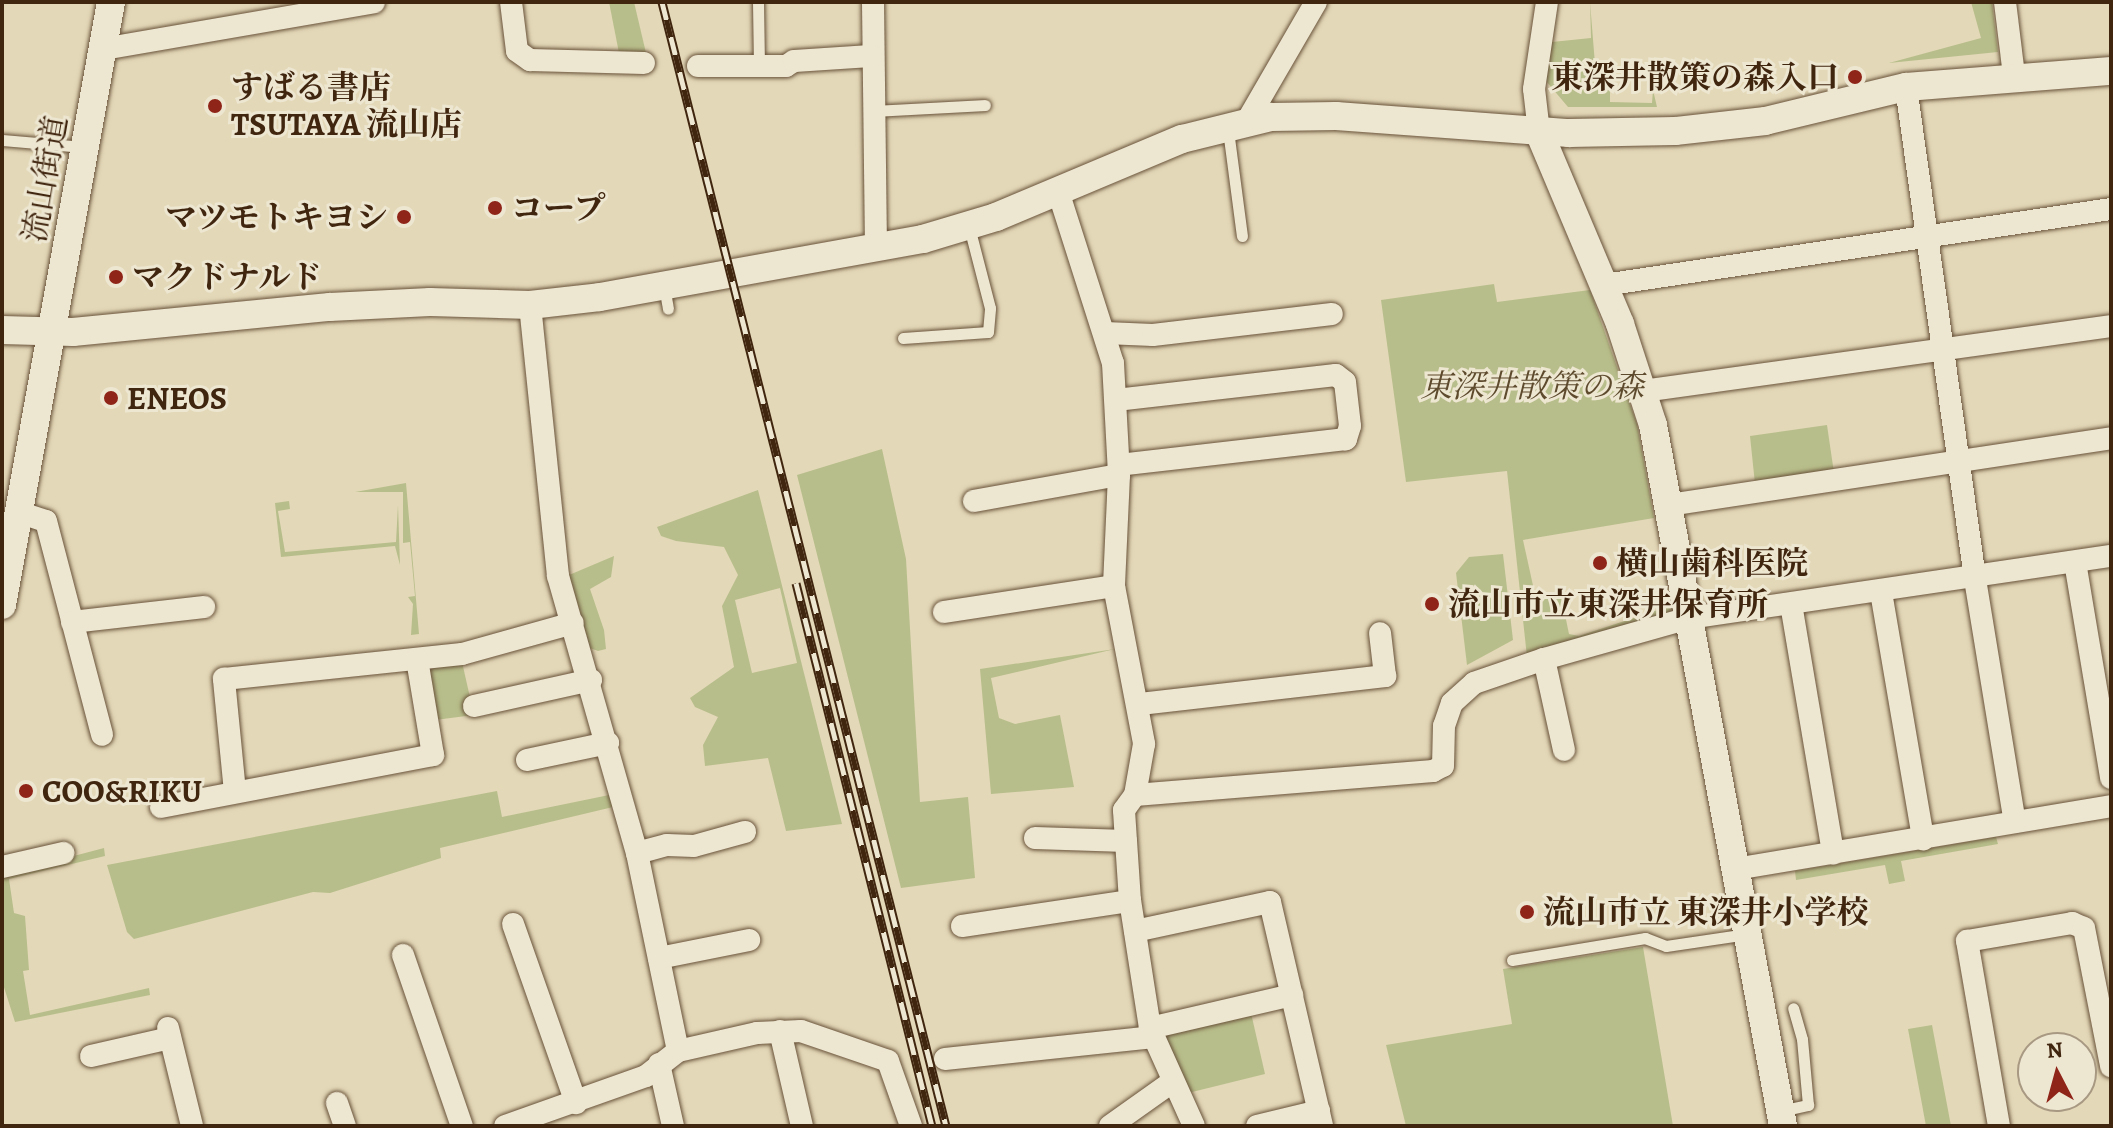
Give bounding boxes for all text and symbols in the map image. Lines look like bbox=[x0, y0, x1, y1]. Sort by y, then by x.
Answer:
place label: 東深井散策の森入口 bbox=[1551, 58, 1839, 96]
marker: 東深井散策の森入口 bbox=[1846, 68, 1864, 86]
place label: すばる書店 TSUTAYA 流山店 bbox=[231, 69, 462, 144]
marker: すばる書店 TSUTAYA 流山店 bbox=[206, 97, 224, 115]
street label: 流山街道 bbox=[15, 113, 75, 245]
place label: コープ bbox=[511, 189, 607, 227]
place label: マツモトキヨシ bbox=[164, 198, 388, 236]
marker: コープ bbox=[486, 199, 504, 217]
marker: マツモトキヨシ bbox=[395, 208, 413, 226]
place label: マクドナルド bbox=[132, 258, 324, 296]
marker: マクドナルド bbox=[107, 268, 125, 286]
park label: 東深井散策の森 bbox=[1420, 367, 1644, 405]
place label: ENEOS bbox=[127, 379, 227, 417]
marker: ENEOS bbox=[102, 389, 120, 407]
place label: 横山歯科医院 bbox=[1616, 544, 1808, 582]
marker: 横山歯科医院 bbox=[1591, 554, 1609, 572]
place label: 流山市立東深井保育所 bbox=[1448, 585, 1768, 623]
marker: 流山市立東深井保育所 bbox=[1423, 595, 1441, 613]
place label: COO&RIKU bbox=[42, 772, 202, 810]
marker: COO&RIKU bbox=[17, 782, 35, 800]
place label: 流山市立 東深井小学校 bbox=[1543, 893, 1869, 931]
marker: 流山市立 東深井小学校 bbox=[1518, 903, 1536, 921]
north arrow bbox=[2017, 1032, 2097, 1112]
text: N bbox=[2045, 1034, 2064, 1066]

